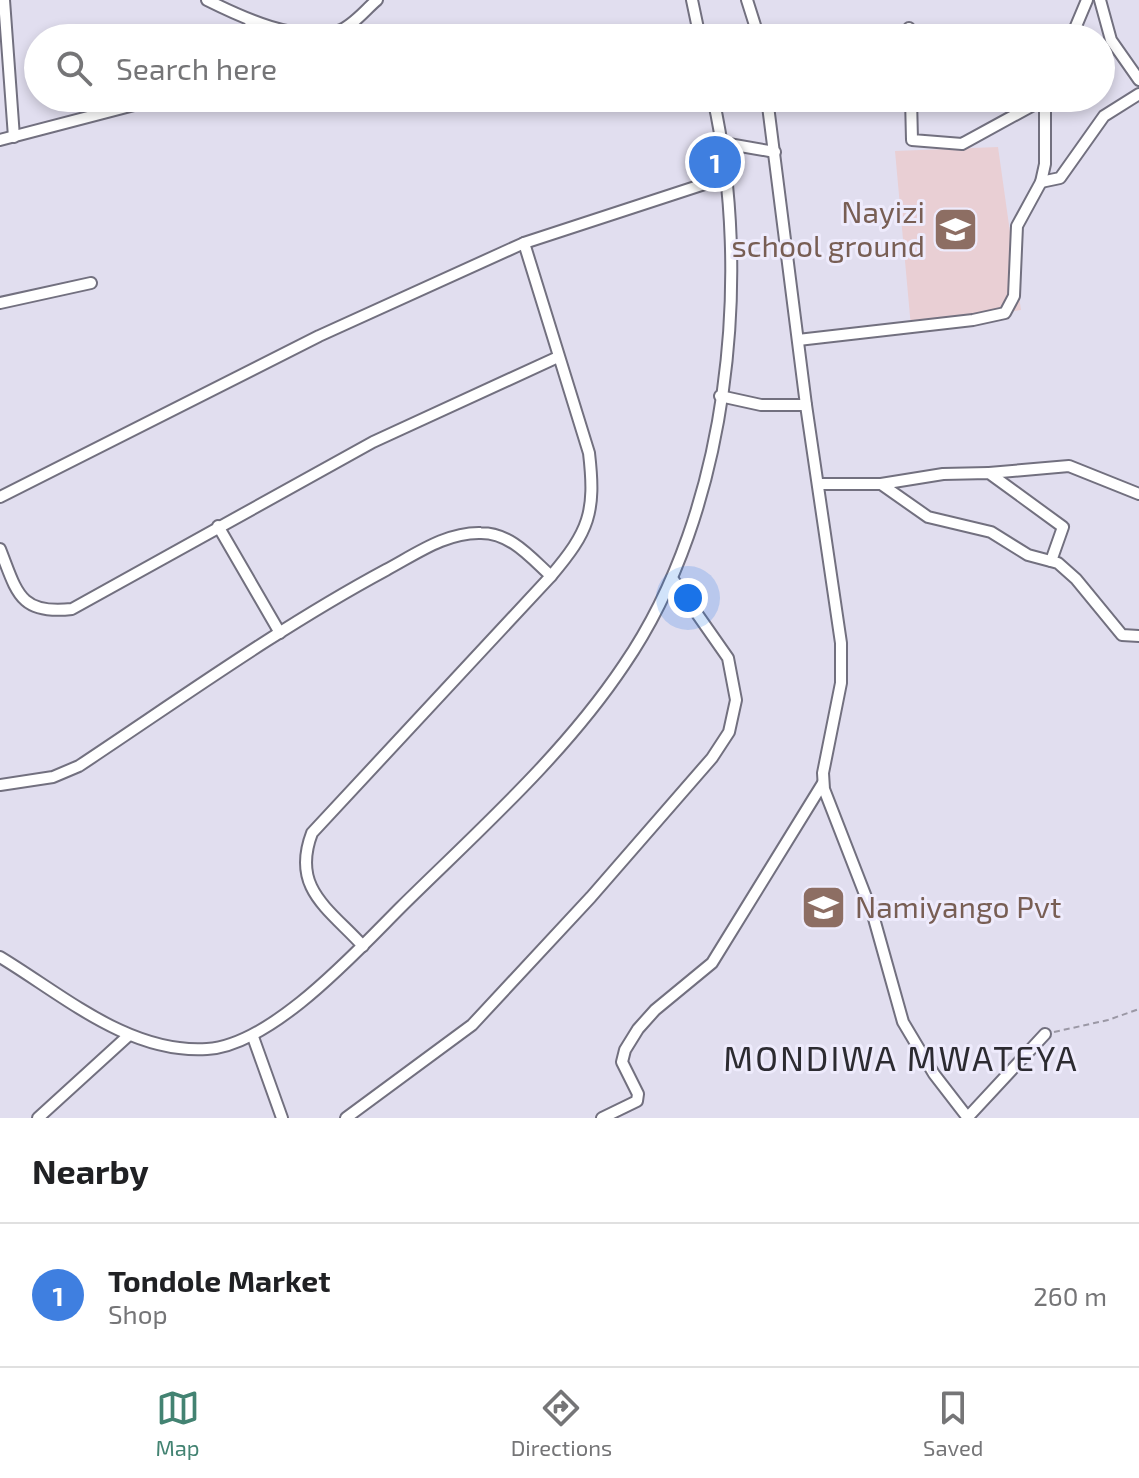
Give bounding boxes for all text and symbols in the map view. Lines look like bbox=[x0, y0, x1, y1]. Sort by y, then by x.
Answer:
search box bbox=[24, 24, 1115, 112]
icon: search bbox=[52, 46, 96, 90]
text: Search here bbox=[116, 50, 277, 86]
pin: 1 bbox=[689, 132, 741, 192]
place label: Nayizi school ground bbox=[732, 193, 925, 263]
school or university icon: Nayizi school ground bbox=[932, 206, 980, 254]
your location bbox=[668, 578, 708, 618]
school or university icon: Namiyango Pvt bbox=[800, 884, 848, 932]
place label: Namiyango Pvt bbox=[855, 888, 1061, 924]
district label: MONDIWA MWATEYA bbox=[723, 1037, 1079, 1078]
text: Nearby bbox=[32, 1150, 149, 1191]
text: Tondole Market bbox=[108, 1262, 330, 1298]
text: 1 bbox=[52, 1280, 64, 1311]
text: 260 m bbox=[1033, 1280, 1107, 1311]
text: Shop bbox=[108, 1298, 168, 1329]
tab: Map bbox=[156, 1386, 200, 1460]
tab: Directions bbox=[511, 1386, 612, 1460]
tab: Saved bbox=[923, 1386, 983, 1460]

